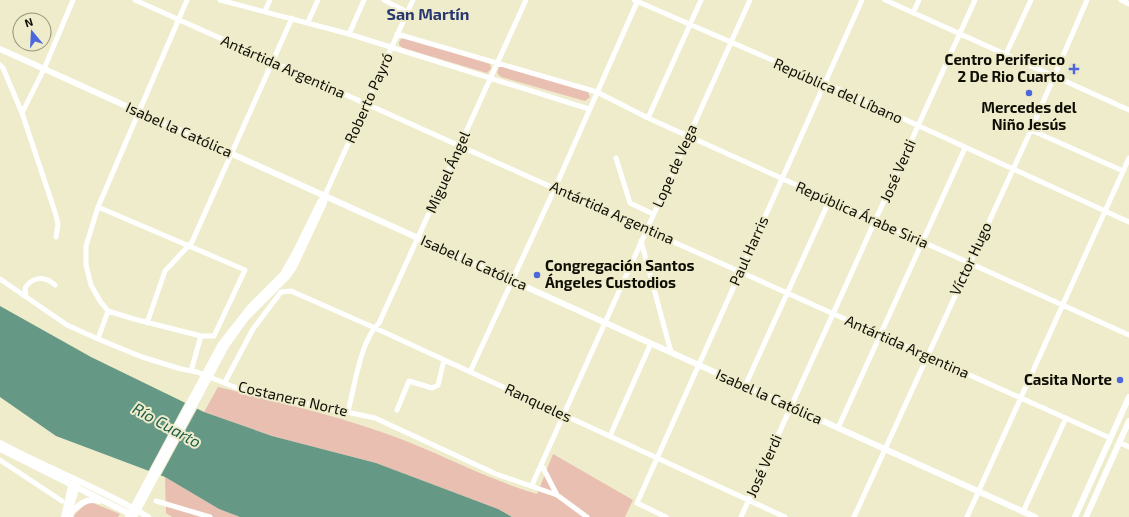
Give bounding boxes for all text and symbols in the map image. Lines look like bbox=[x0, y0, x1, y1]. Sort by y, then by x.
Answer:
district label: San Martín bbox=[387, 4, 469, 23]
north arrow bbox=[12, 12, 52, 52]
text: N bbox=[23, 15, 35, 29]
street label: Antártida Argentina bbox=[219, 31, 348, 102]
street label: Roberto Payró bbox=[340, 50, 396, 146]
place label: Centro Periferico 2 De Rio Cuarto bbox=[945, 50, 1065, 85]
street label: República del Líbano bbox=[771, 53, 906, 127]
marker: Centro Periferico 2 De Rio Cuarto bbox=[1068, 63, 1080, 75]
marker: Mercedes del Niño Jesús bbox=[1024, 88, 1034, 98]
street label: Isabel la Católica bbox=[123, 98, 235, 161]
place label: Mercedes del Niño Jesús bbox=[981, 98, 1077, 133]
street label: Lope de Vega bbox=[648, 121, 700, 210]
street label: Miguel Ángel bbox=[421, 127, 473, 215]
street label: José Verdi bbox=[875, 136, 919, 205]
street label: Antártida Argentina bbox=[548, 177, 677, 248]
street label: República Árabe Siria bbox=[793, 177, 932, 251]
street label: Paul Harris bbox=[725, 213, 771, 288]
street label: Víctor Hugo bbox=[945, 219, 995, 298]
street label: Isabel la Católica bbox=[418, 231, 530, 294]
place label: Congregación Santos Ángeles Custodios bbox=[545, 256, 695, 291]
marker: Congregación Santos Ángeles Custodios bbox=[532, 270, 542, 280]
street label: Antártida Argentina bbox=[843, 311, 972, 382]
street label: Isabel la Católica bbox=[713, 365, 825, 428]
place label: Casita Norte bbox=[1024, 370, 1112, 388]
marker: Casita Norte bbox=[1115, 375, 1125, 385]
street label: Costanera Norte bbox=[237, 377, 350, 419]
street label: Ranqueles bbox=[502, 379, 575, 425]
water label: Río Cuarto bbox=[130, 398, 205, 451]
street label: José Verdi bbox=[741, 431, 785, 500]

